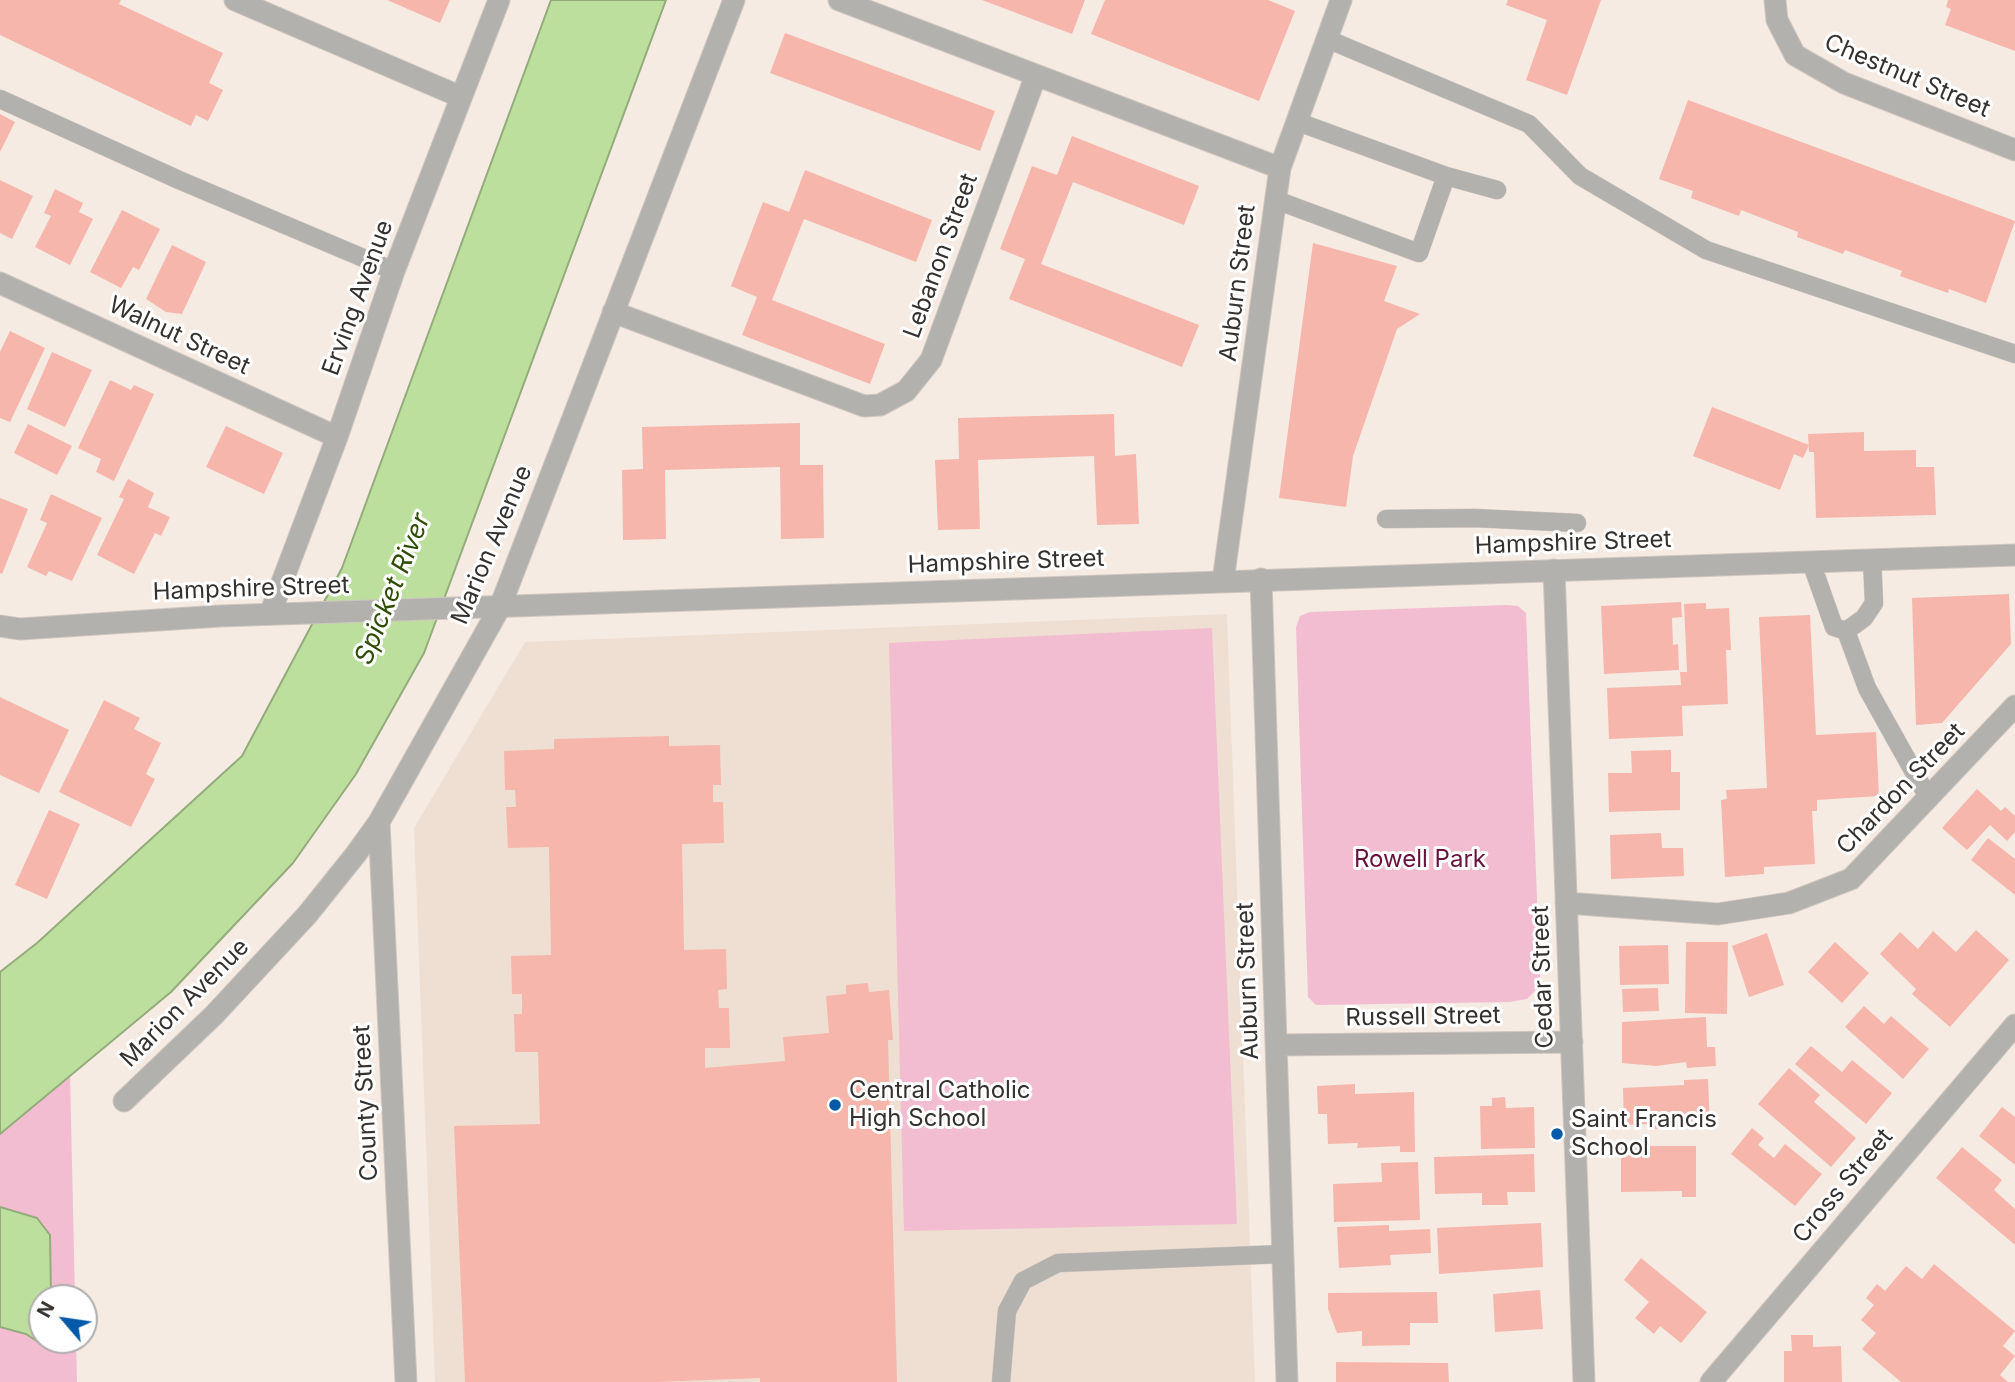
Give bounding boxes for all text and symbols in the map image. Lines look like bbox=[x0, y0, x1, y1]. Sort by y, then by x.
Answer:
street label: Chestnut Street bbox=[1820, 28, 1994, 124]
street label: Lebanon Street bbox=[898, 170, 984, 342]
street label: Auburn Street bbox=[1214, 203, 1262, 363]
street label: Erving Avenue bbox=[317, 216, 399, 380]
street label: Walnut Street bbox=[104, 291, 254, 381]
street label: Marion Avenue bbox=[446, 461, 538, 629]
water label: Spicket River bbox=[349, 509, 437, 669]
street label: Hampshire Street bbox=[1474, 525, 1672, 561]
street label: Hampshire Street bbox=[907, 544, 1105, 580]
street label: Hampshire Street bbox=[152, 571, 350, 607]
street label: Chardon Street bbox=[1831, 717, 1971, 861]
park label: Rowell Park bbox=[1354, 846, 1486, 874]
street label: Auburn Street bbox=[1231, 902, 1265, 1060]
street label: Cedar Street bbox=[1526, 905, 1560, 1049]
street label: Marion Avenue bbox=[115, 933, 255, 1073]
street label: Russell Street bbox=[1345, 1001, 1501, 1033]
street label: County Street bbox=[348, 1024, 384, 1182]
place label: Central Catholic High School bbox=[849, 1077, 1030, 1133]
marker: Central Catholic High School bbox=[827, 1097, 843, 1113]
place label: Saint Francis School bbox=[1571, 1106, 1717, 1162]
street label: Cross Street bbox=[1787, 1123, 1899, 1249]
marker: Saint Francis School bbox=[1549, 1126, 1565, 1142]
north arrow bbox=[28, 1284, 98, 1354]
text: N bbox=[32, 1298, 60, 1321]

